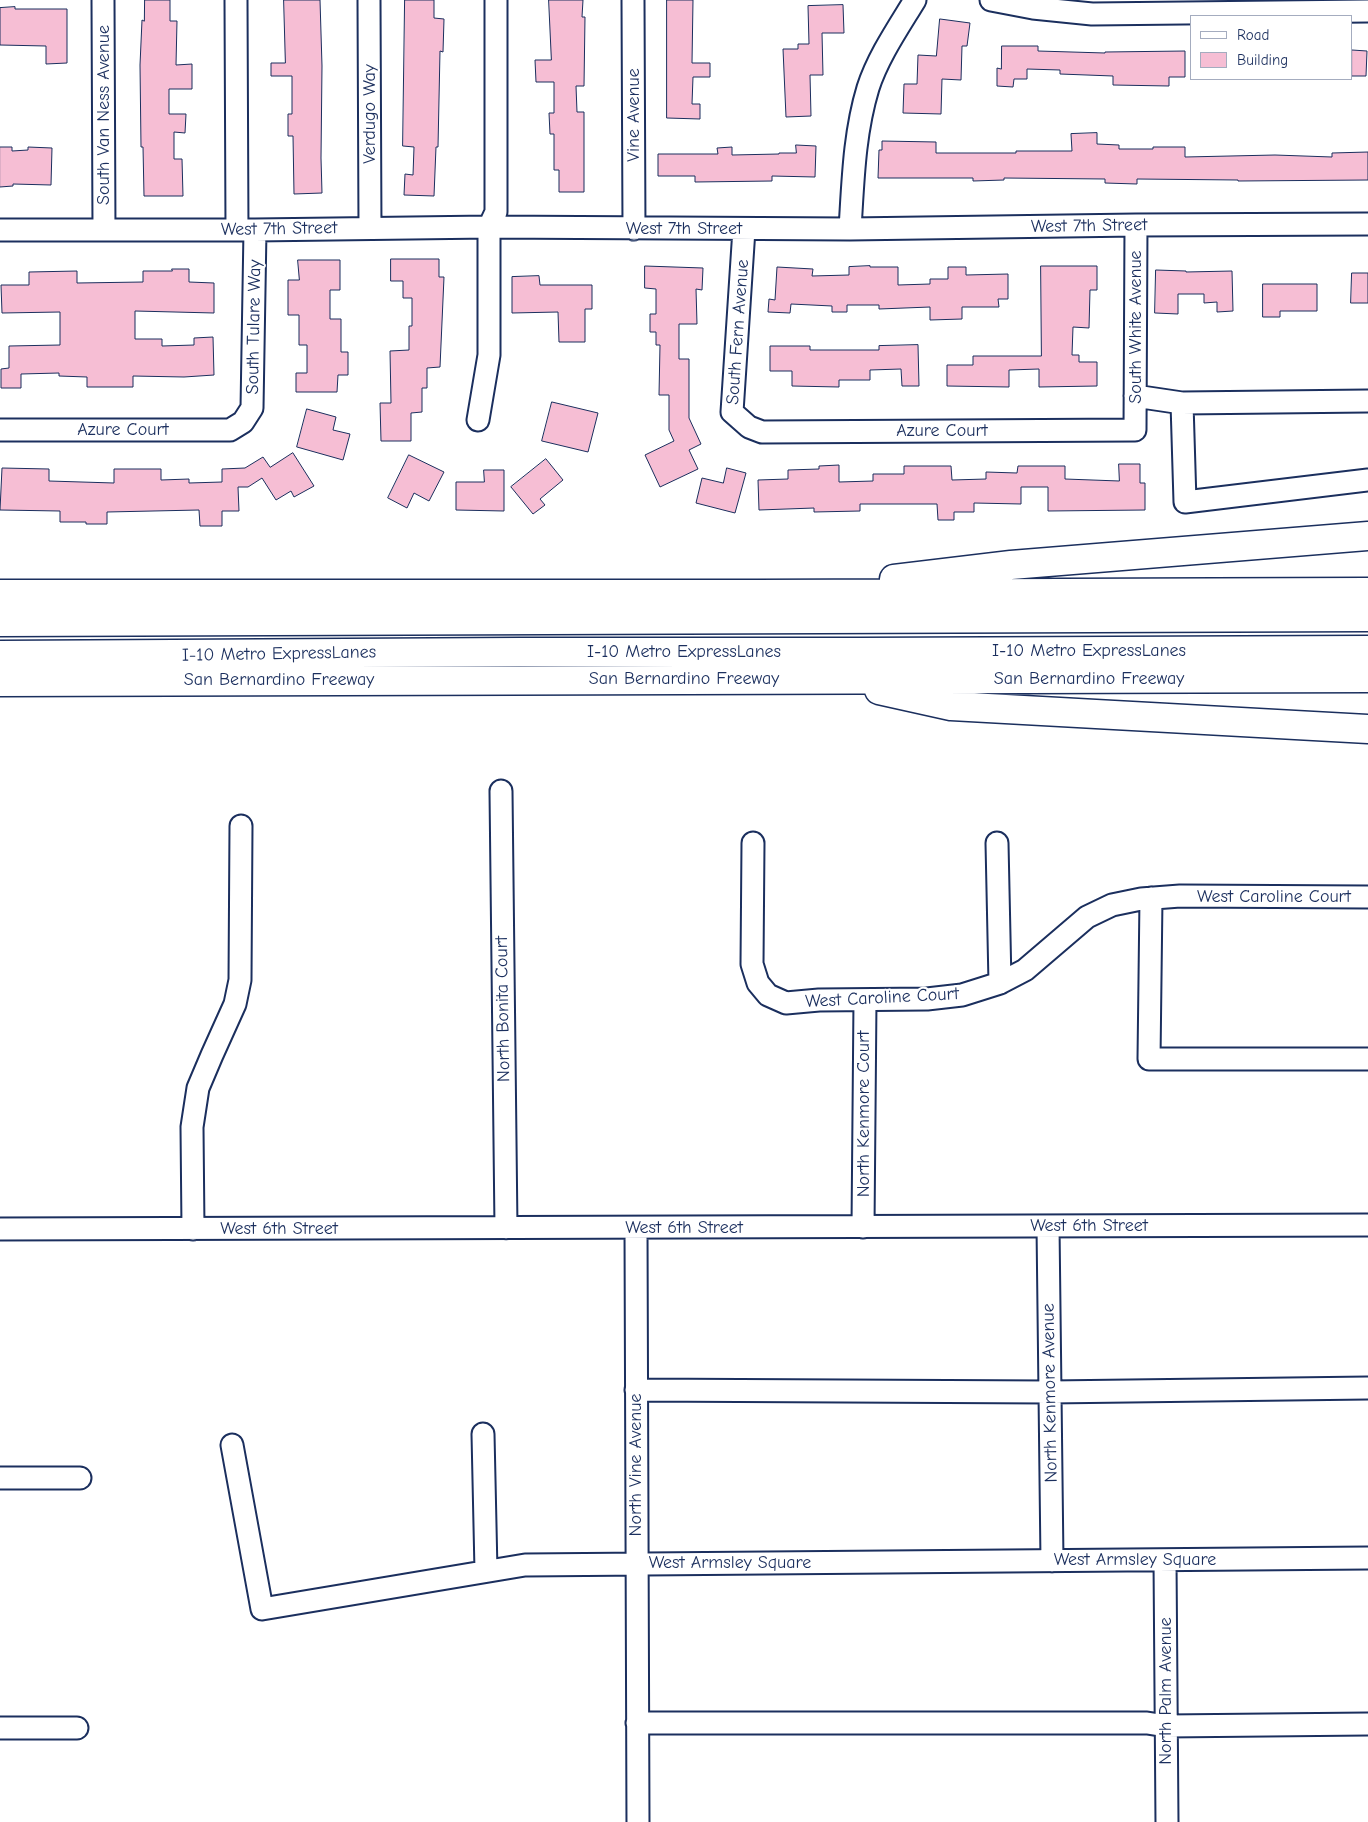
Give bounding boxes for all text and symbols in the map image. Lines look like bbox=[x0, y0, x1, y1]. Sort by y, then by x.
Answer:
legend bbox=[1190, 15, 1353, 80]
street label: South Van Ness Avenue bbox=[93, 25, 115, 205]
text: Road bbox=[1237, 26, 1269, 44]
text: Building bbox=[1237, 51, 1288, 69]
street label: Verdugo Way bbox=[359, 64, 381, 164]
street label: Vine Avenue bbox=[623, 68, 645, 162]
street label: West 7th Street bbox=[1031, 214, 1147, 238]
street label: West 7th Street bbox=[221, 217, 337, 241]
street label: West 7th Street bbox=[626, 218, 742, 240]
street label: South White Avenue bbox=[1125, 250, 1147, 404]
street label: South Tulare Way bbox=[242, 259, 266, 395]
street label: South Fern Avenue bbox=[722, 259, 754, 405]
street label: Azure Court bbox=[77, 419, 169, 441]
street label: Azure Court bbox=[896, 420, 988, 442]
street label: I-10 Metro ExpressLanes bbox=[992, 640, 1186, 662]
street label: I-10 Metro ExpressLanes bbox=[587, 641, 781, 663]
street label: I-10 Metro ExpressLanes bbox=[182, 642, 376, 666]
street label: San Bernardino Freeway bbox=[589, 668, 779, 690]
street label: San Bernardino Freeway bbox=[994, 668, 1184, 690]
street label: San Bernardino Freeway bbox=[184, 669, 374, 691]
street label: West Caroline Court bbox=[1197, 886, 1351, 908]
street label: North Bonita Court bbox=[491, 936, 515, 1082]
street label: West Caroline Court bbox=[805, 983, 959, 1013]
street label: North Kenmore Court bbox=[853, 1031, 875, 1197]
street label: West 6th Street bbox=[1030, 1215, 1148, 1237]
street label: West 6th Street bbox=[625, 1217, 743, 1239]
street label: West 6th Street bbox=[220, 1218, 338, 1240]
street label: North Kenmore Avenue bbox=[1038, 1303, 1062, 1483]
street label: North Vine Avenue bbox=[625, 1394, 647, 1536]
street label: West Armsley Square bbox=[1054, 1549, 1216, 1571]
street label: West Armsley Square bbox=[649, 1552, 811, 1574]
street label: North Palm Avenue bbox=[1155, 1617, 1177, 1765]

